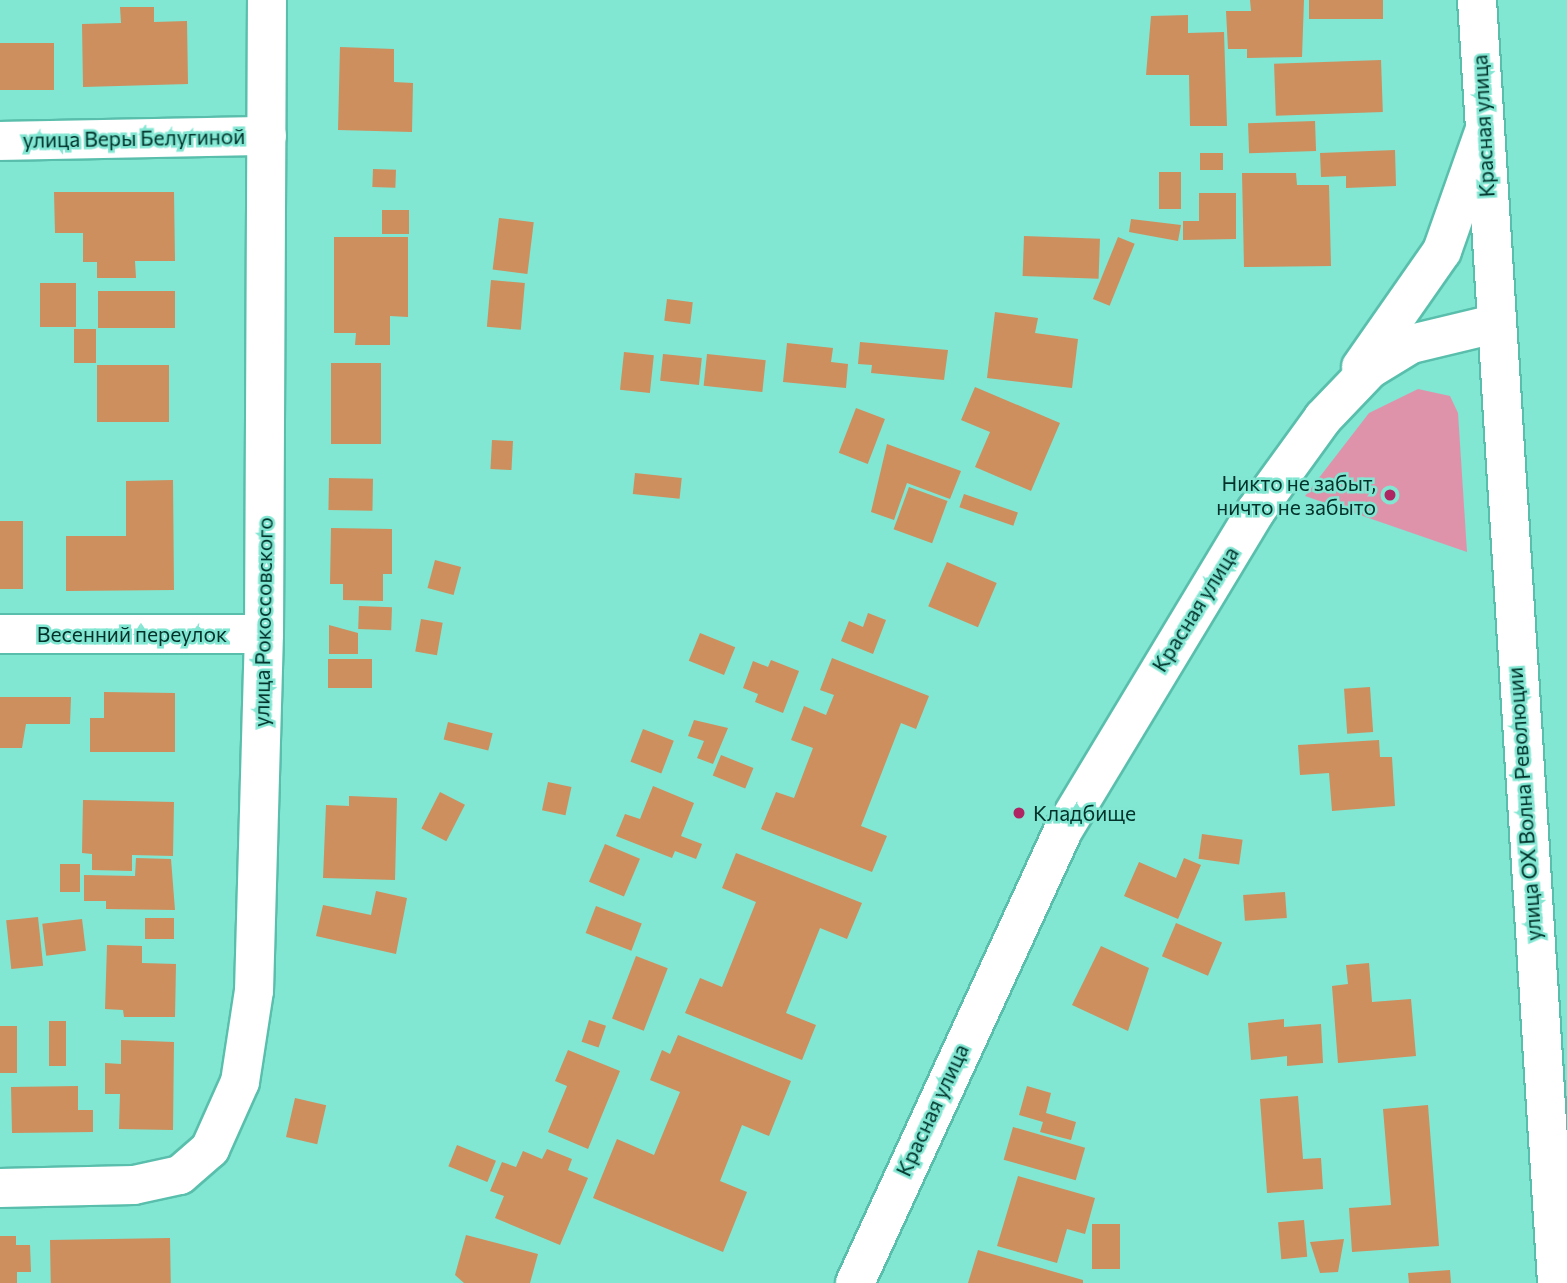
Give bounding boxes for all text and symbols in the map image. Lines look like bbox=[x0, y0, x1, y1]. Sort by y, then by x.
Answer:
street label: Красная улица bbox=[1467, 54, 1499, 198]
street label: улица Веры Белугиной bbox=[22, 123, 246, 153]
place label: Никто не забыт, ничто не забыто bbox=[1216, 470, 1376, 520]
marker: Никто не забыт, ничто не забыто bbox=[1382, 487, 1398, 503]
street label: улица Рокоссовского bbox=[249, 517, 277, 727]
street label: Красная улица bbox=[1146, 542, 1244, 676]
street label: Весенний переулок bbox=[37, 621, 227, 647]
street label: улица ОХ Волна Революции bbox=[1502, 666, 1546, 942]
place label: Кладбище bbox=[1033, 800, 1136, 826]
marker: Кладбище bbox=[1011, 805, 1027, 821]
street label: Красная улица bbox=[890, 1040, 974, 1180]

